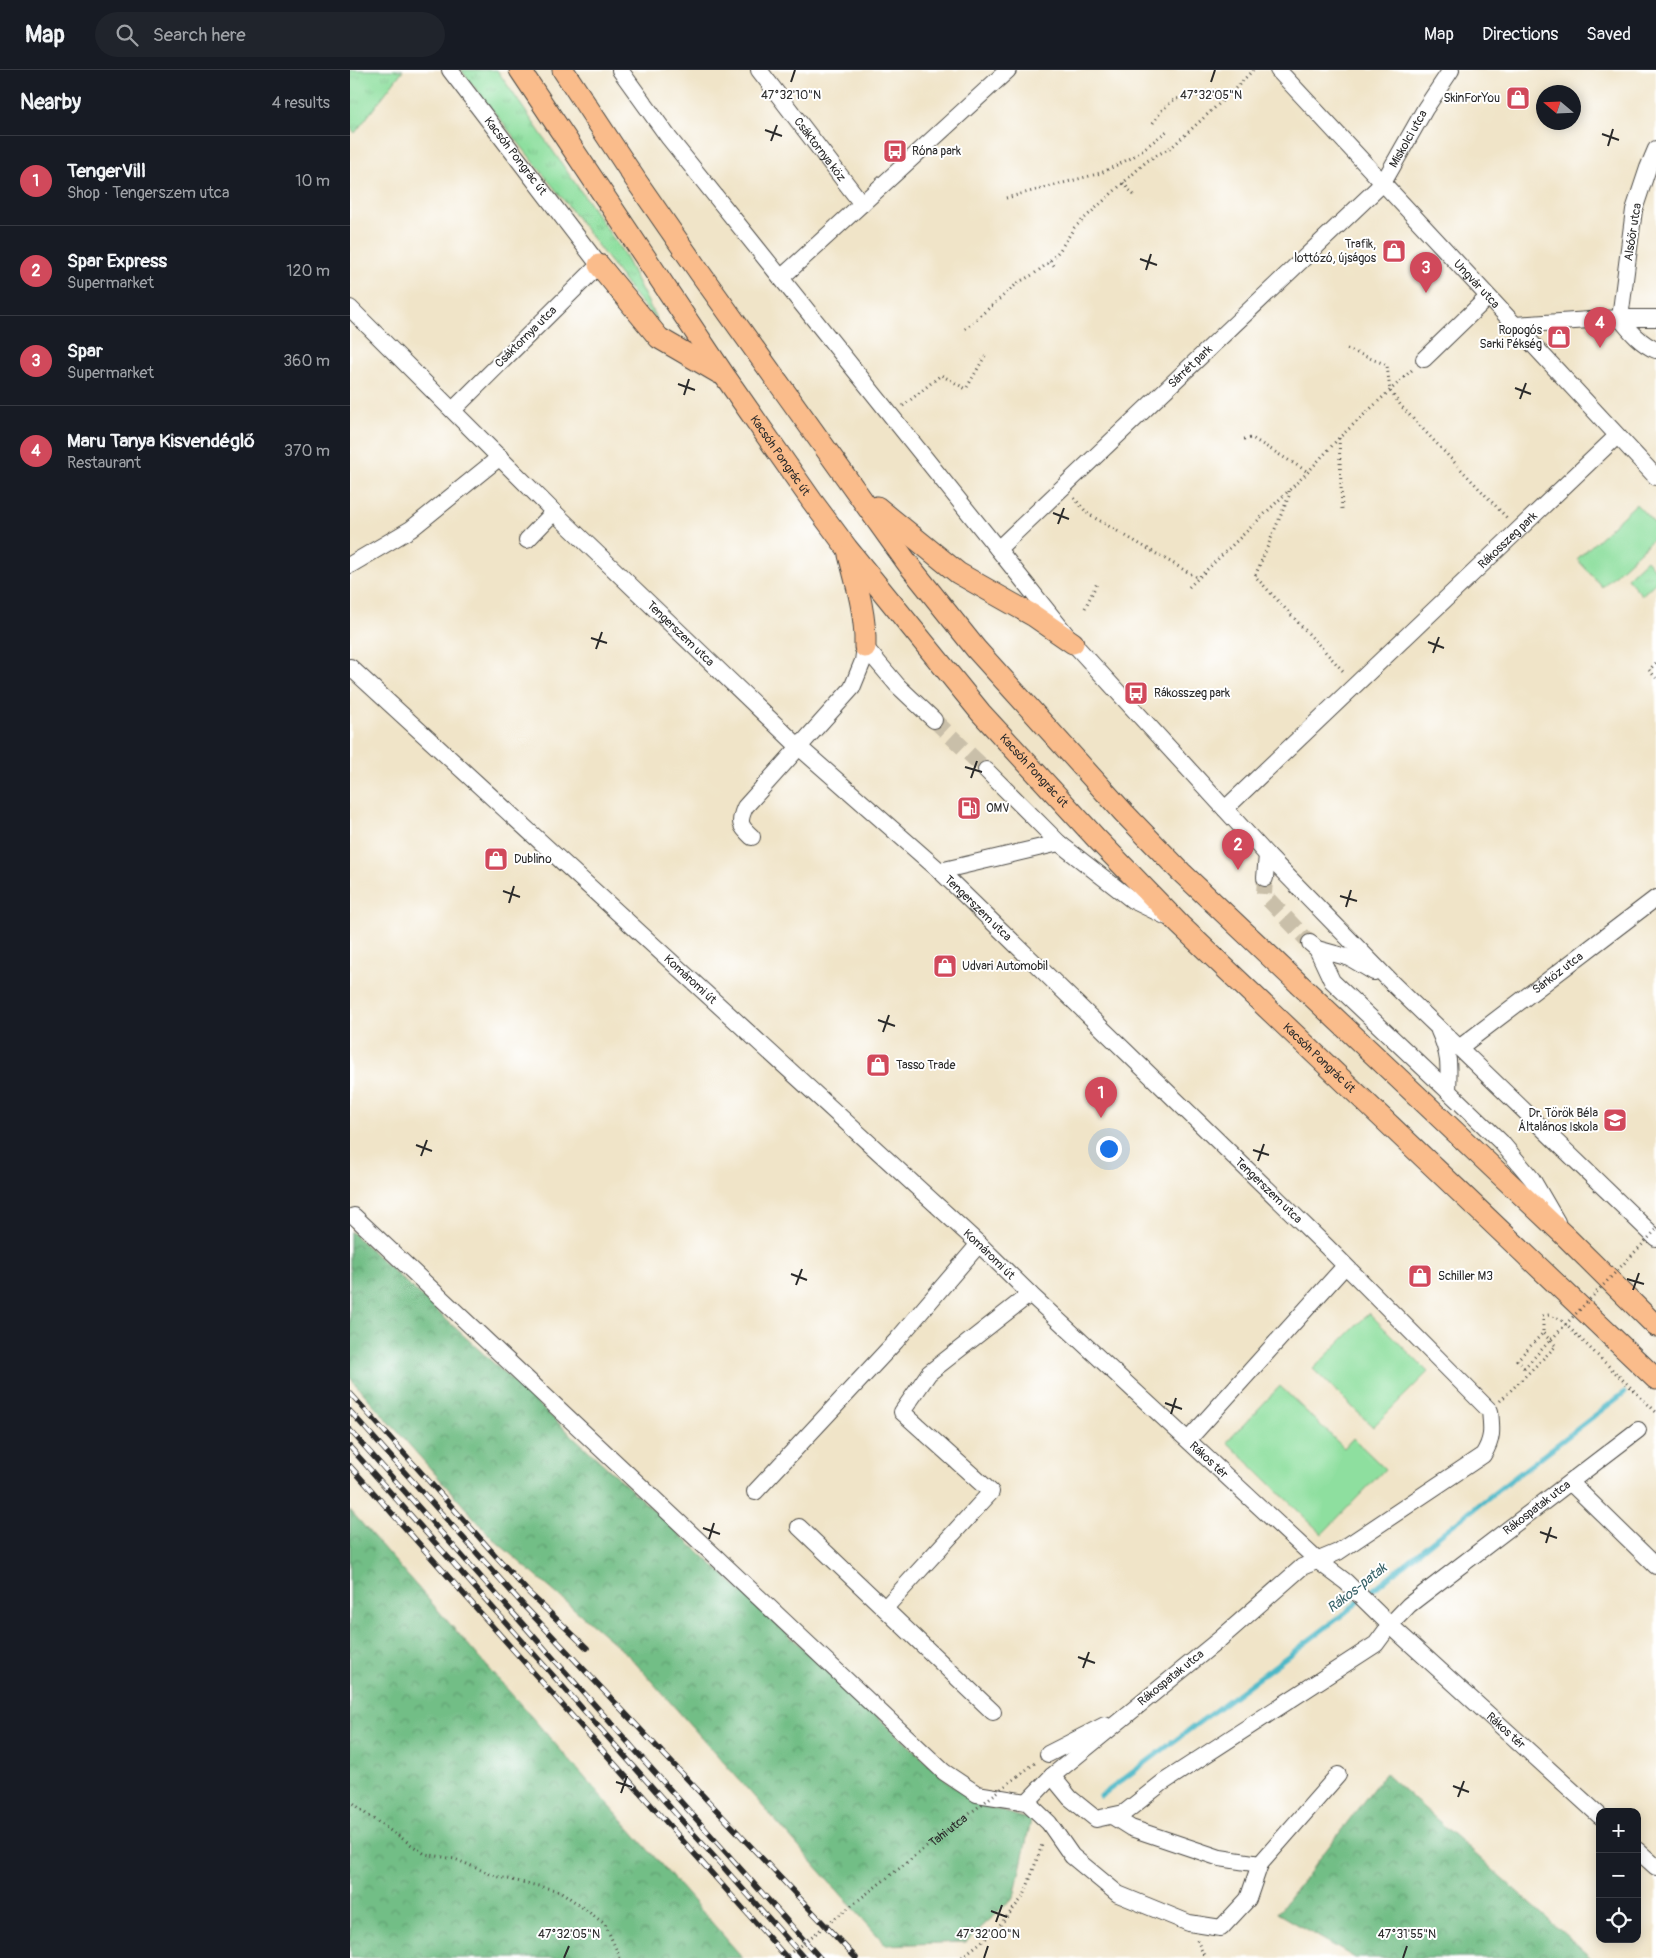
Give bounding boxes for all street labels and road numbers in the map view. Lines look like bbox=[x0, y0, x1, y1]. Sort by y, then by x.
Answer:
street label: Miskolci utca bbox=[1386, 107, 1431, 170]
street label: Kacsóh Pongrác út bbox=[481, 114, 550, 198]
street label: Csáktornya köz bbox=[791, 114, 849, 184]
street label: Alsóőr utca bbox=[1621, 201, 1645, 262]
street label: Ungvár utca bbox=[1450, 256, 1503, 312]
street label: Csáktornya utca bbox=[492, 303, 560, 371]
street label: Sárrét park bbox=[1165, 342, 1215, 391]
street label: Kacsóh Pongrác út bbox=[747, 412, 813, 499]
street label: Rákosszeg park bbox=[1475, 508, 1540, 572]
street label: Tengerszem utca bbox=[644, 598, 718, 670]
street label: Kacsóh Pongrác út bbox=[996, 731, 1072, 811]
street label: Tengerszem utca bbox=[941, 872, 1015, 944]
street label: Sárköz utca bbox=[1529, 949, 1586, 997]
street label: Komáromi út bbox=[661, 951, 720, 1007]
street label: Kacsóh Pongrác út bbox=[1280, 1020, 1359, 1096]
street label: Tengerszem utca bbox=[1232, 1154, 1306, 1227]
street label: Komáromi út bbox=[960, 1226, 1018, 1283]
street label: Rákos tér bbox=[1186, 1438, 1232, 1482]
street label: Rákospatak utca bbox=[1500, 1477, 1574, 1538]
street label: Rákospatak utca bbox=[1135, 1646, 1207, 1709]
street label: Rákos tér bbox=[1483, 1709, 1529, 1752]
street label: Tahi utca bbox=[926, 1810, 971, 1850]

